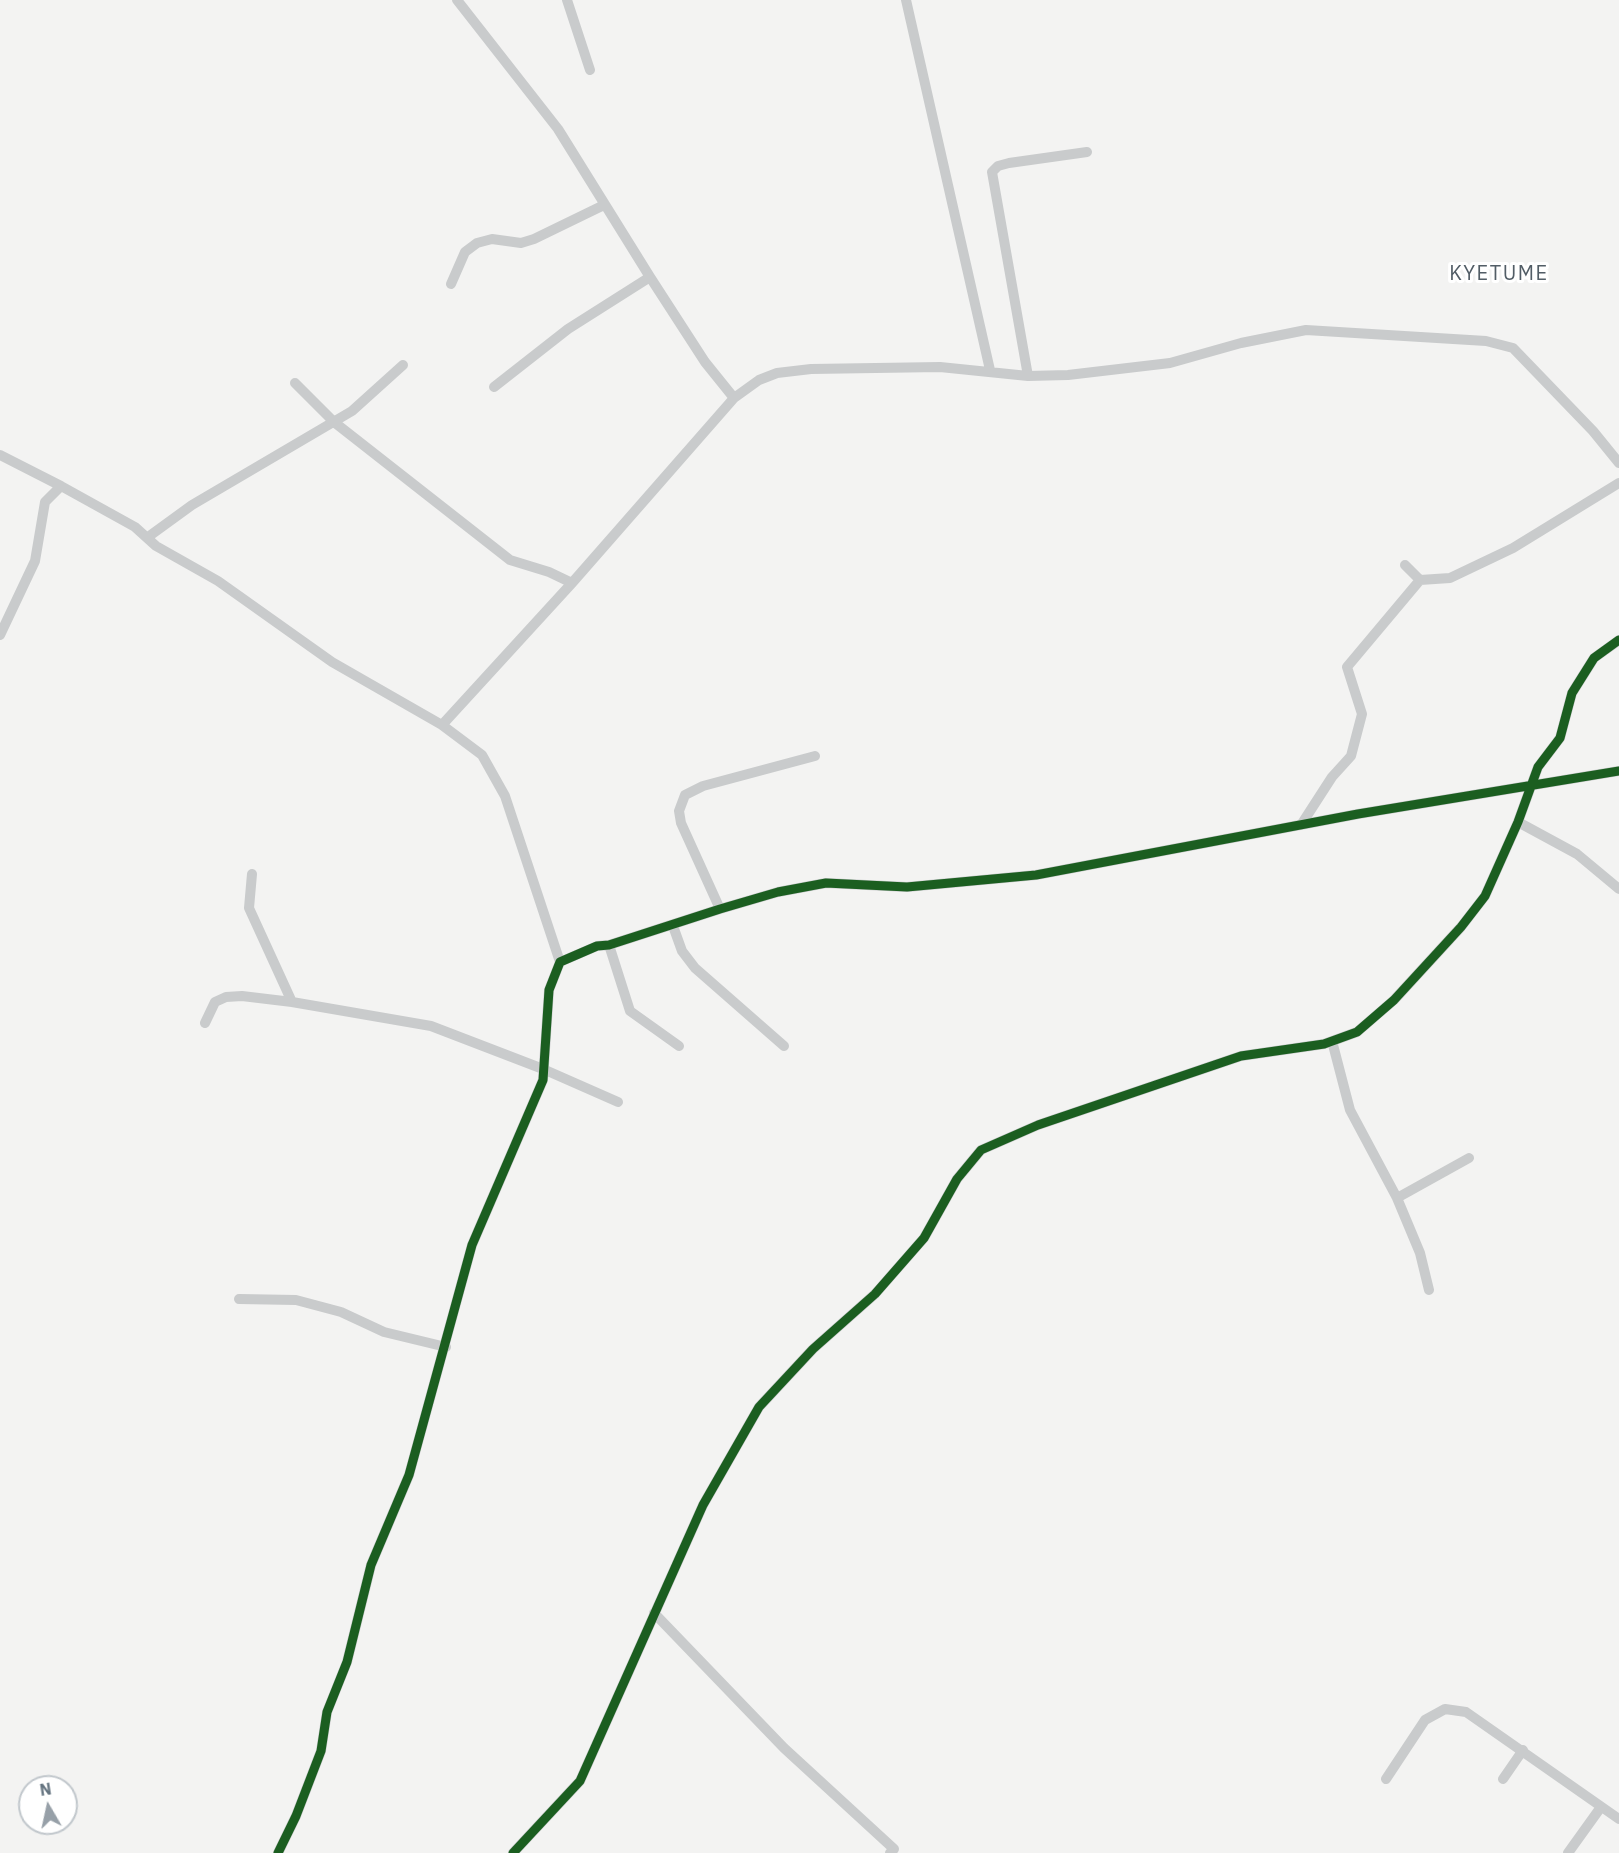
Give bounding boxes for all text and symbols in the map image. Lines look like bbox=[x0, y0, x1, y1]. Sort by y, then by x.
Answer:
district label: KYETUME bbox=[1449, 262, 1549, 286]
north arrow bbox=[18, 1775, 78, 1835]
text: N bbox=[38, 1778, 53, 1800]

